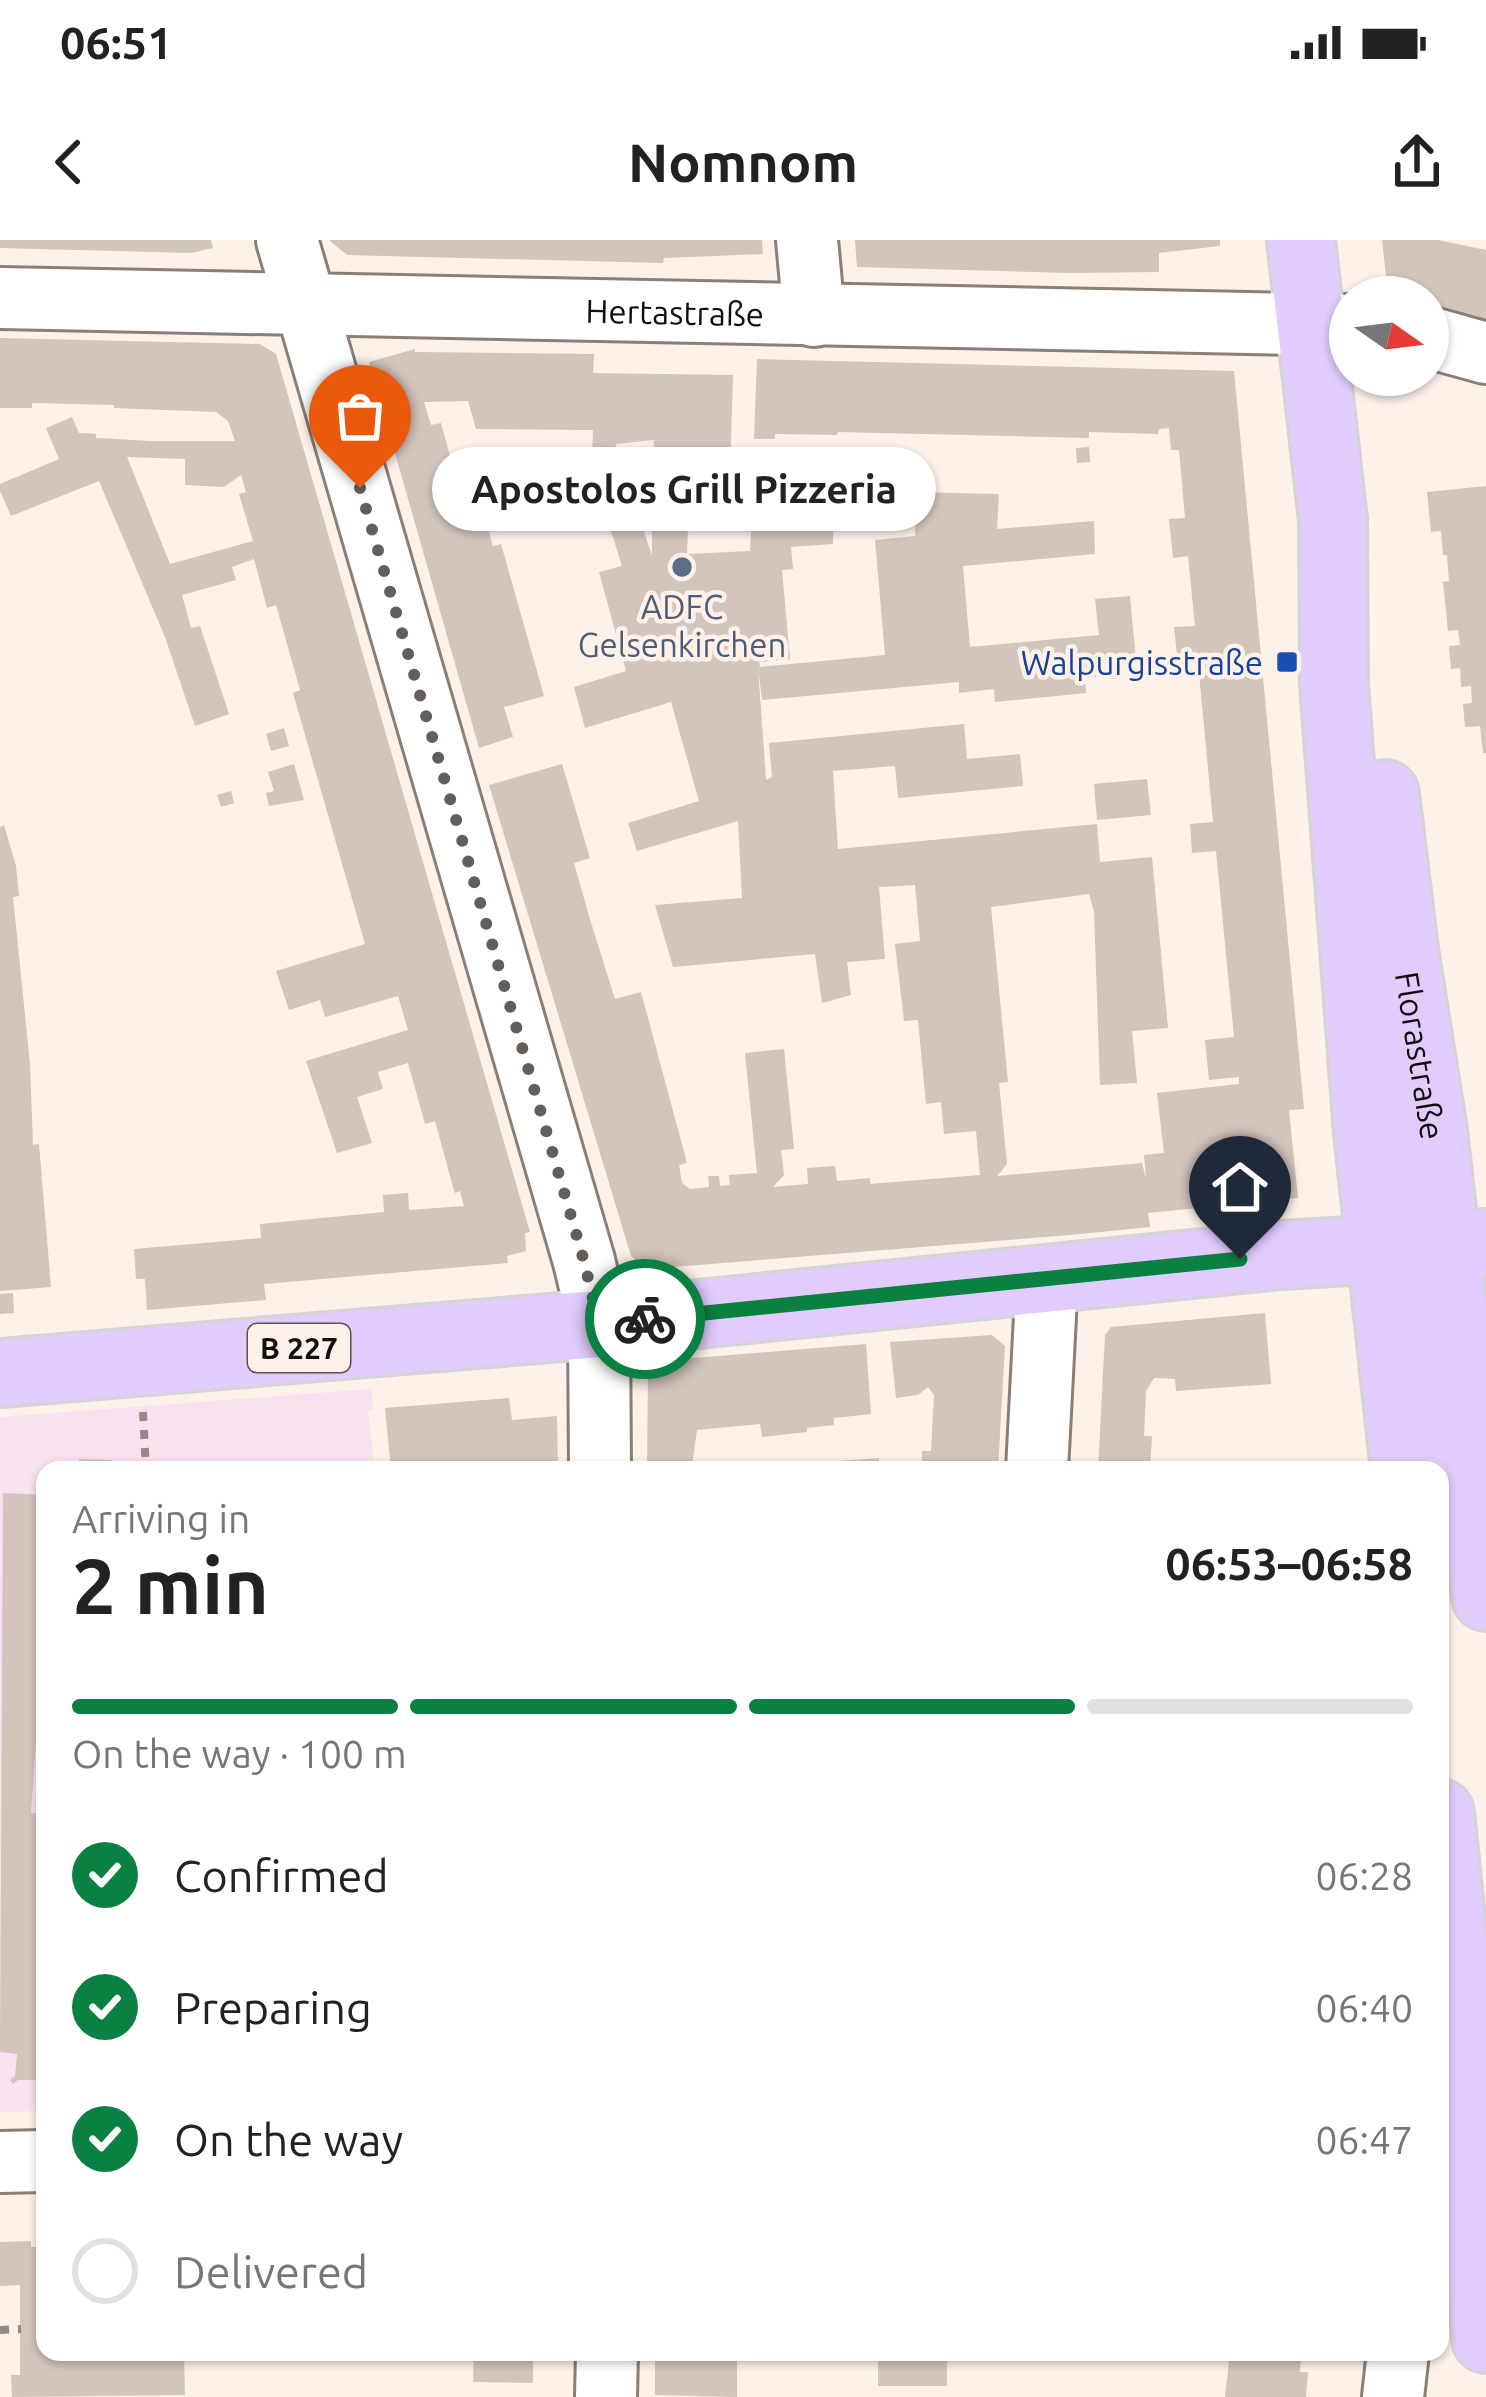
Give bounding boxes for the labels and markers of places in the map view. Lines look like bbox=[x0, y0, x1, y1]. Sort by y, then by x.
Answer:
pin bbox=[309, 365, 411, 488]
callout: Apostolos Grill Pizzeria bbox=[432, 446, 936, 530]
marker: ADFC Gelsenkirchen bbox=[669, 554, 695, 580]
place label: ADFC Gelsenkirchen bbox=[578, 588, 786, 663]
place label: Walpurgisstraße bbox=[1021, 644, 1263, 681]
marker: Walpurgisstraße bbox=[1274, 649, 1300, 675]
pin bbox=[1189, 1136, 1291, 1259]

